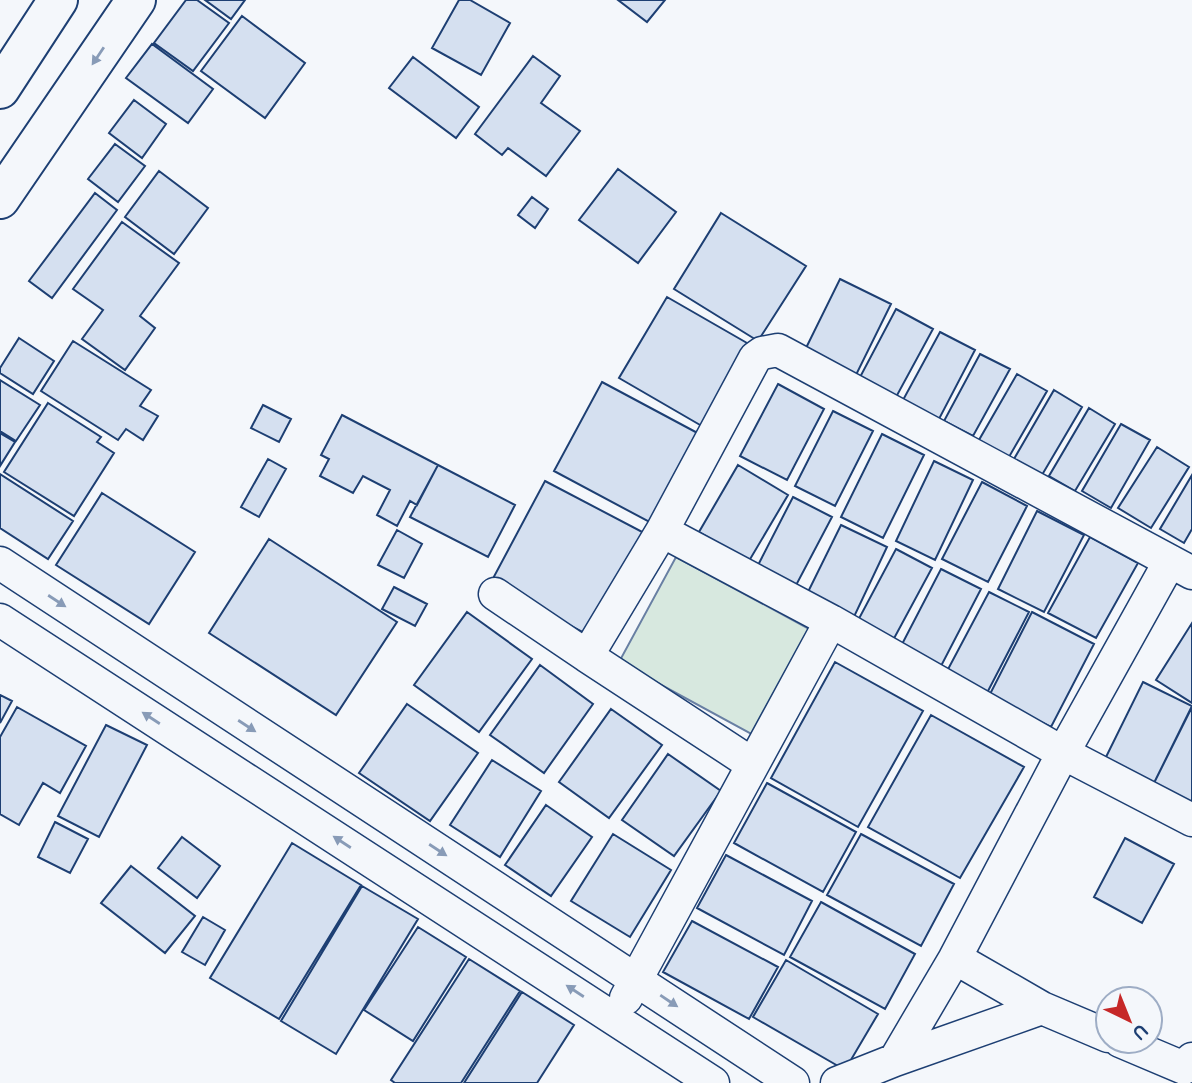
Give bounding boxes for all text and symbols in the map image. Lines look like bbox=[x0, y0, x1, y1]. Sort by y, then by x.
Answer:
one-way arrow bbox=[91, 47, 105, 65]
one-way arrow bbox=[48, 594, 66, 608]
one-way arrow bbox=[142, 711, 160, 725]
one-way arrow bbox=[238, 719, 256, 733]
one-way arrow bbox=[332, 835, 352, 848]
one-way arrow bbox=[428, 843, 447, 856]
one-way arrow bbox=[565, 985, 584, 998]
north arrow bbox=[1094, 985, 1164, 1055]
one-way arrow bbox=[660, 994, 679, 1007]
text: U bbox=[1128, 1019, 1154, 1046]

